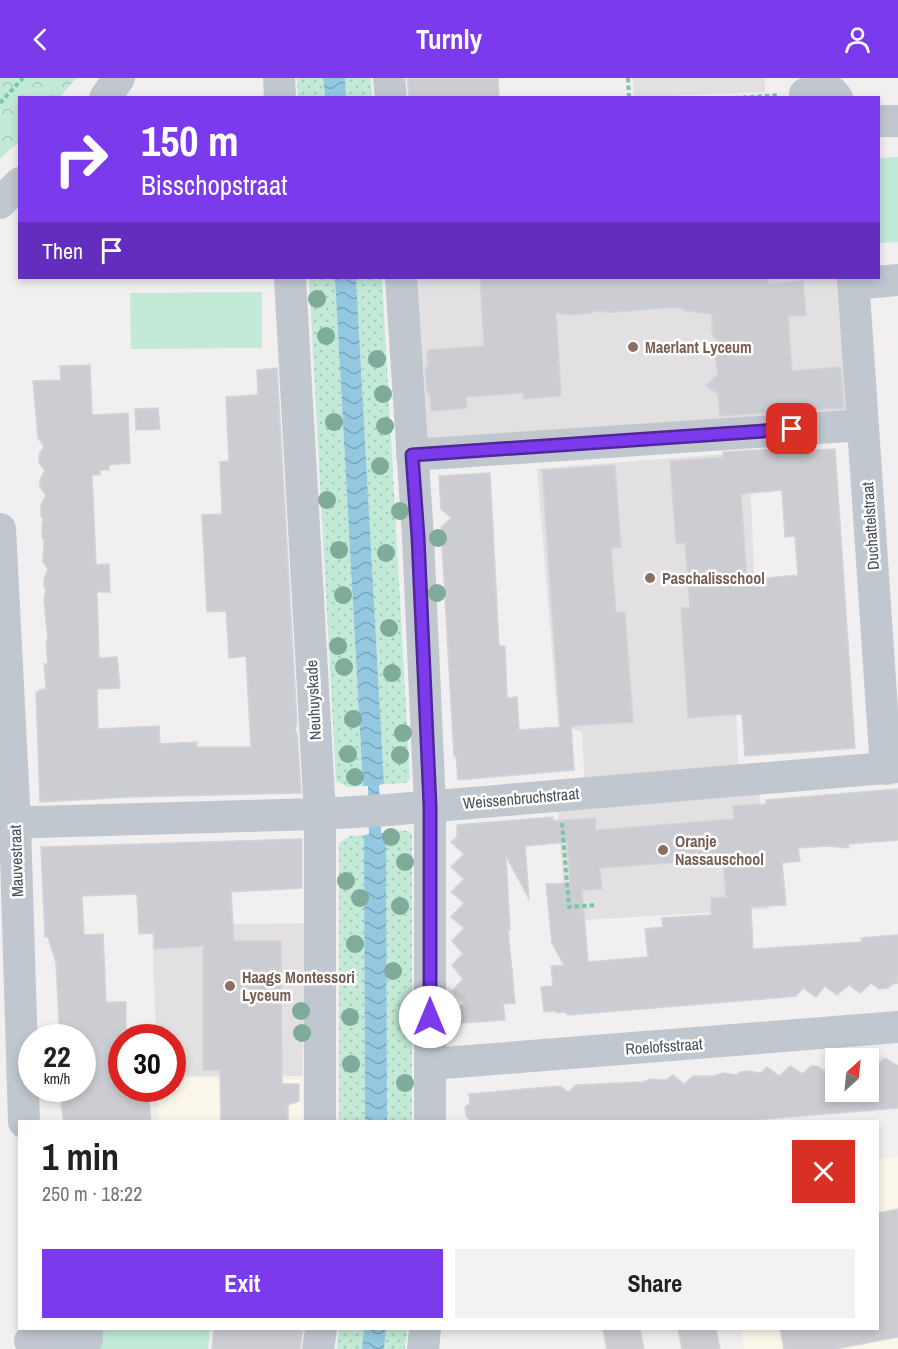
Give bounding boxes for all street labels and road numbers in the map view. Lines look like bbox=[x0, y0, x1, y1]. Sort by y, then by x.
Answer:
street label: Duchattelstraat bbox=[856, 481, 884, 571]
street label: Neuhuyskade bbox=[300, 659, 326, 741]
street label: Weissenbruchstraat bbox=[462, 782, 580, 814]
street label: Mauvestraat bbox=[4, 824, 28, 897]
street label: Roelofsstraat bbox=[625, 1032, 704, 1060]

